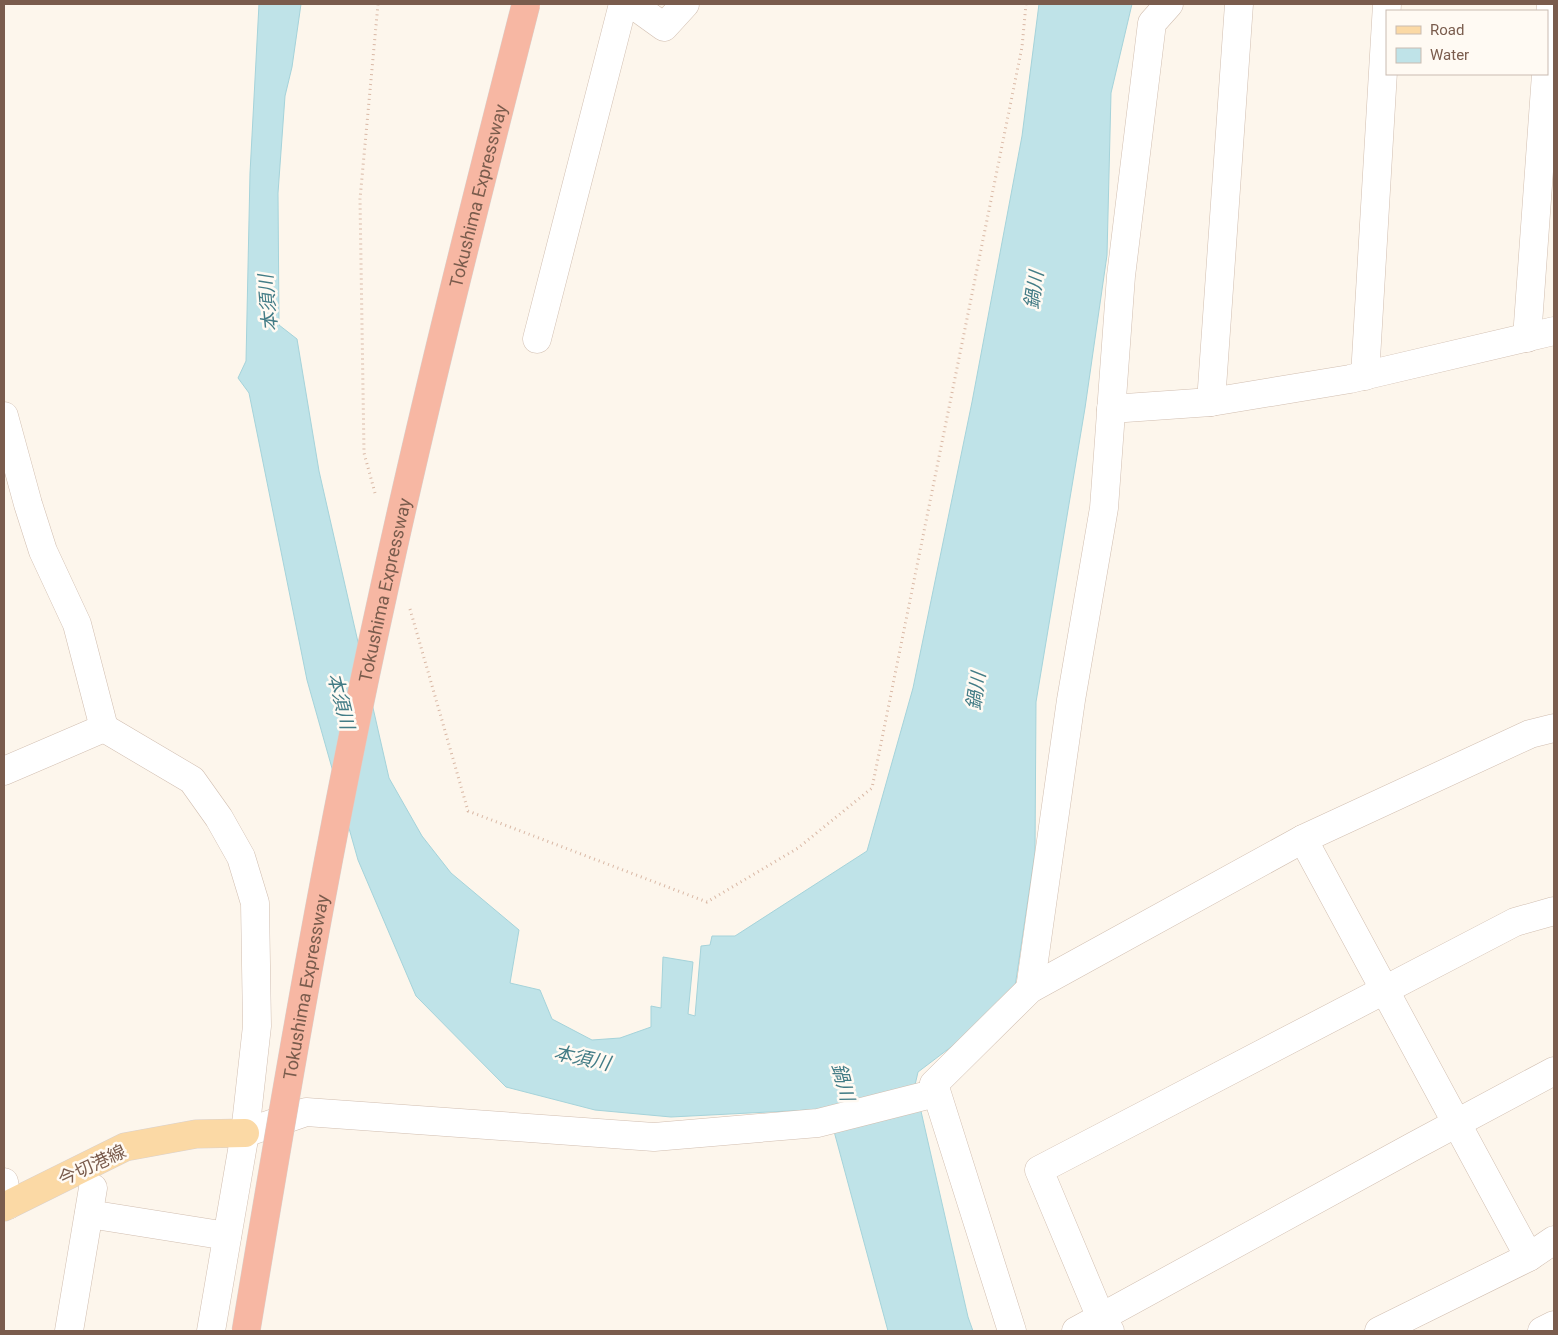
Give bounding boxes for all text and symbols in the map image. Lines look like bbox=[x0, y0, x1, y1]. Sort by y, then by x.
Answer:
legend bbox=[1386, 10, 1548, 75]
text: Road bbox=[1430, 21, 1464, 39]
text: Water bbox=[1430, 46, 1469, 64]
street label: Tokushima Expressway bbox=[444, 102, 511, 289]
water label: 鍋川 bbox=[1020, 268, 1048, 310]
water label: 本須川 bbox=[254, 272, 282, 332]
street label: Tokushima Expressway bbox=[354, 495, 415, 684]
water label: 鍋川 bbox=[962, 669, 990, 711]
water label: 本須川 bbox=[323, 671, 360, 733]
street label: Tokushima Expressway bbox=[278, 892, 332, 1081]
water label: 本須川 bbox=[552, 1041, 614, 1076]
water label: 鍋川 bbox=[827, 1061, 860, 1105]
street label: 今切港線 bbox=[55, 1140, 129, 1190]

